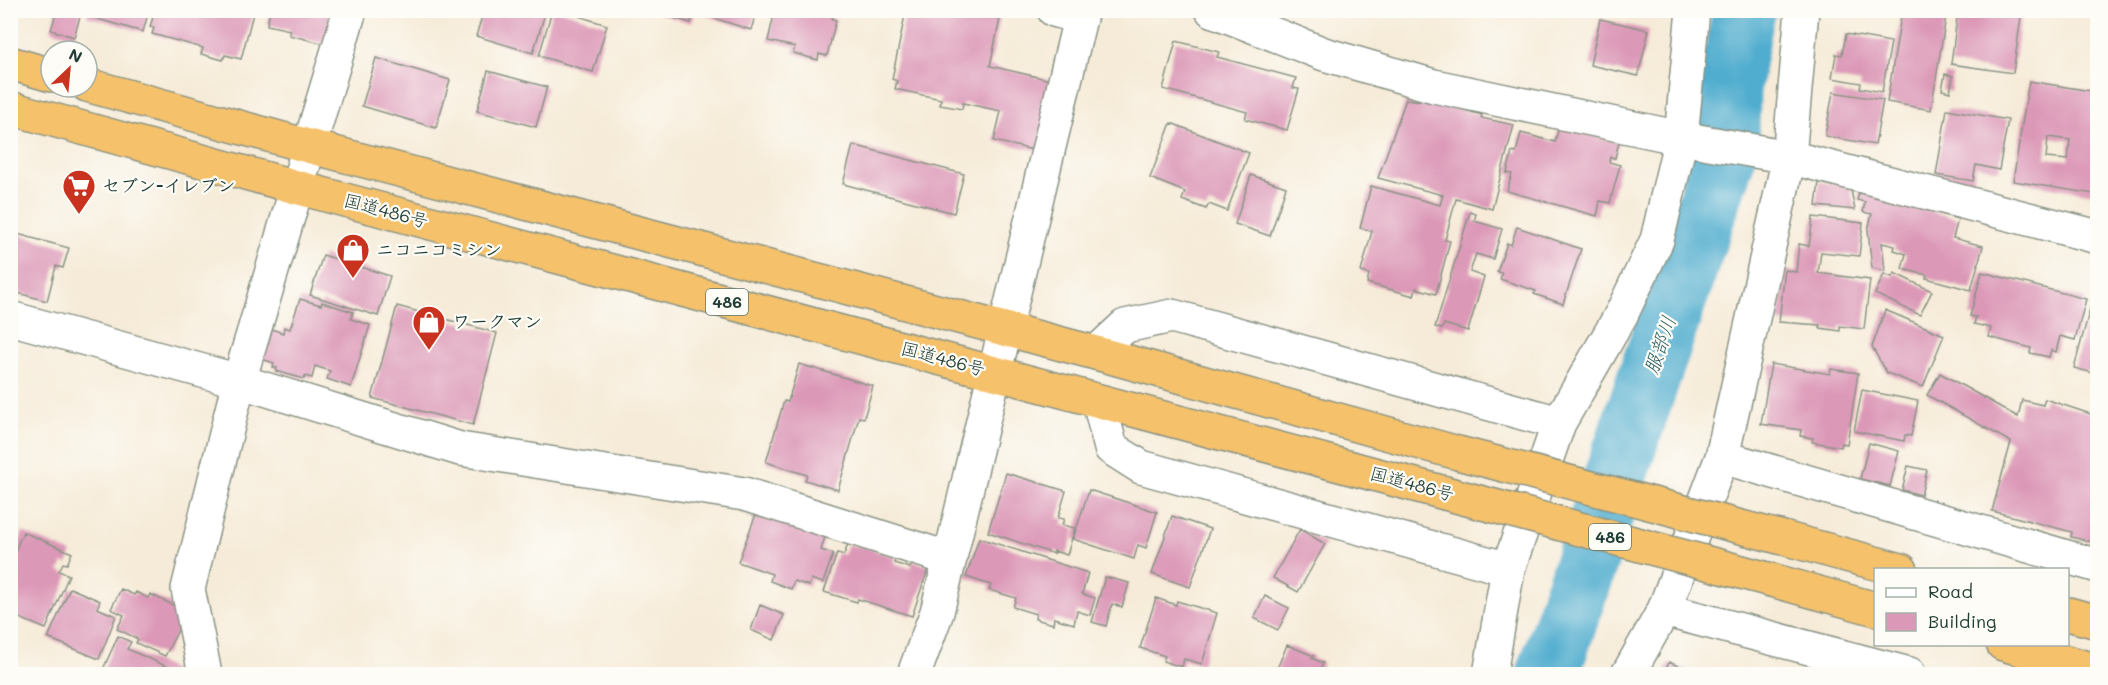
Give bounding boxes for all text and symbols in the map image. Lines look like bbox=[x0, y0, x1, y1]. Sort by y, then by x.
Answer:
north arrow bbox=[39, 39, 99, 99]
text: N bbox=[66, 43, 86, 67]
supermarket icon: セブン-イレブン bbox=[61, 168, 97, 215]
place label: セブン-イレブン bbox=[102, 173, 236, 197]
street label: 国道486号 bbox=[341, 187, 431, 233]
shop icon: ニコニコミシン bbox=[335, 232, 371, 279]
place label: ニコニコミシン bbox=[376, 237, 502, 261]
road number: 486 bbox=[706, 289, 748, 315]
shop icon: ワークマン bbox=[411, 304, 447, 351]
place label: ワークマン bbox=[452, 309, 542, 333]
water label: 服部川 bbox=[1637, 312, 1681, 377]
street label: 国道486号 bbox=[898, 335, 988, 381]
street label: 国道486号 bbox=[1367, 460, 1457, 506]
road number: 486 bbox=[1589, 524, 1631, 550]
legend bbox=[1874, 568, 2069, 646]
text: Road bbox=[1928, 579, 1973, 603]
text: Building bbox=[1928, 609, 1996, 633]

